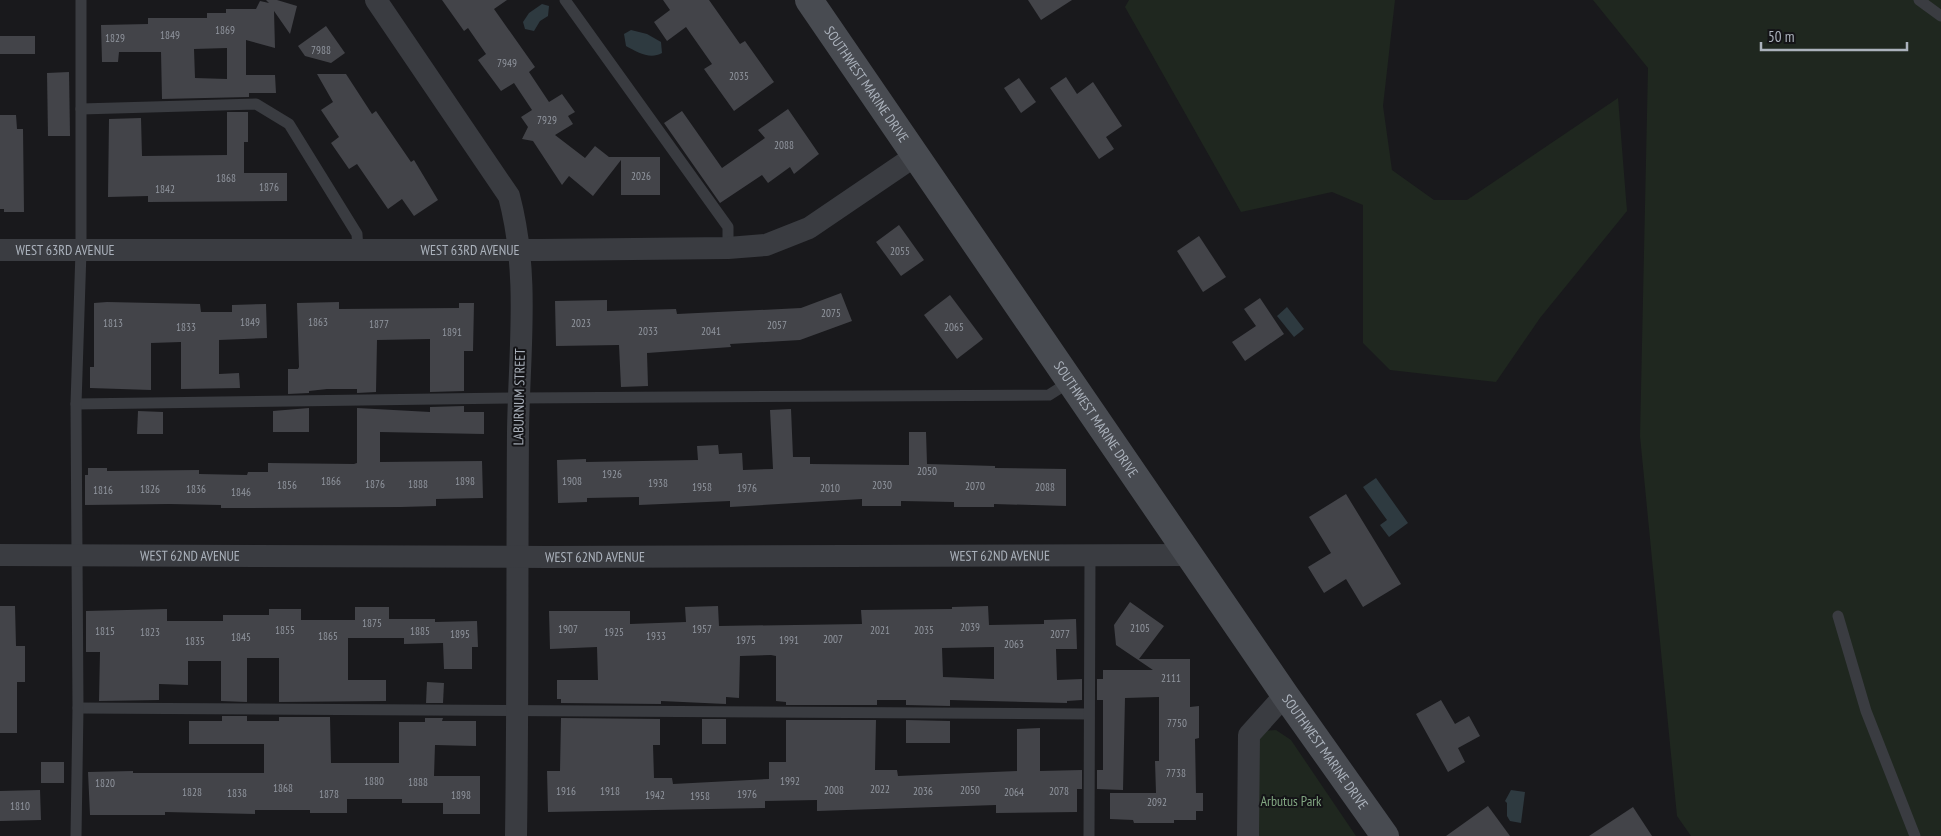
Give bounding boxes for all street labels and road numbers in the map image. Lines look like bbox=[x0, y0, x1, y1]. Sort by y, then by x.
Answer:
street label: SOUTHWEST MARINE DRIVE bbox=[821, 23, 913, 146]
street label: WEST 63RD AVENUE bbox=[16, 241, 114, 259]
street label: WEST 63RD AVENUE bbox=[421, 241, 519, 259]
street label: LABURNUM STREET bbox=[509, 348, 529, 446]
street label: SOUTHWEST MARINE DRIVE bbox=[1050, 358, 1142, 481]
street label: WEST 62ND AVENUE bbox=[950, 546, 1050, 565]
street label: WEST 62ND AVENUE bbox=[140, 547, 240, 565]
street label: WEST 62ND AVENUE bbox=[545, 548, 645, 566]
street label: SOUTHWEST MARINE DRIVE bbox=[1278, 691, 1372, 813]

